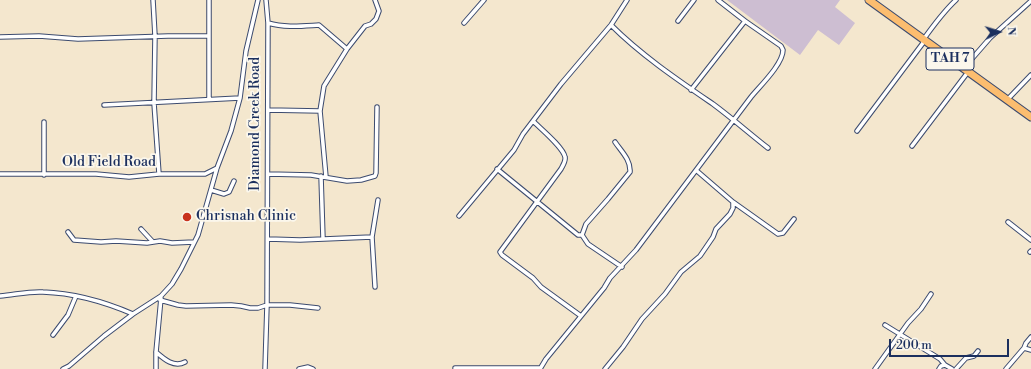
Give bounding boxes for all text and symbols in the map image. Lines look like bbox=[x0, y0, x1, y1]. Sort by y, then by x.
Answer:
north arrow bbox=[979, 12, 1019, 52]
text: N bbox=[1004, 26, 1018, 36]
road number: TAH 7 bbox=[926, 48, 974, 70]
street label: Diamond Creek Road bbox=[248, 57, 264, 191]
street label: Old Field Road bbox=[62, 155, 156, 171]
place label: Chrisnah Clinic bbox=[196, 209, 296, 225]
marker: Chrisnah Clinic bbox=[181, 211, 193, 223]
scale bar bbox=[891, 331, 1011, 357]
text: 200 m bbox=[896, 338, 932, 353]

